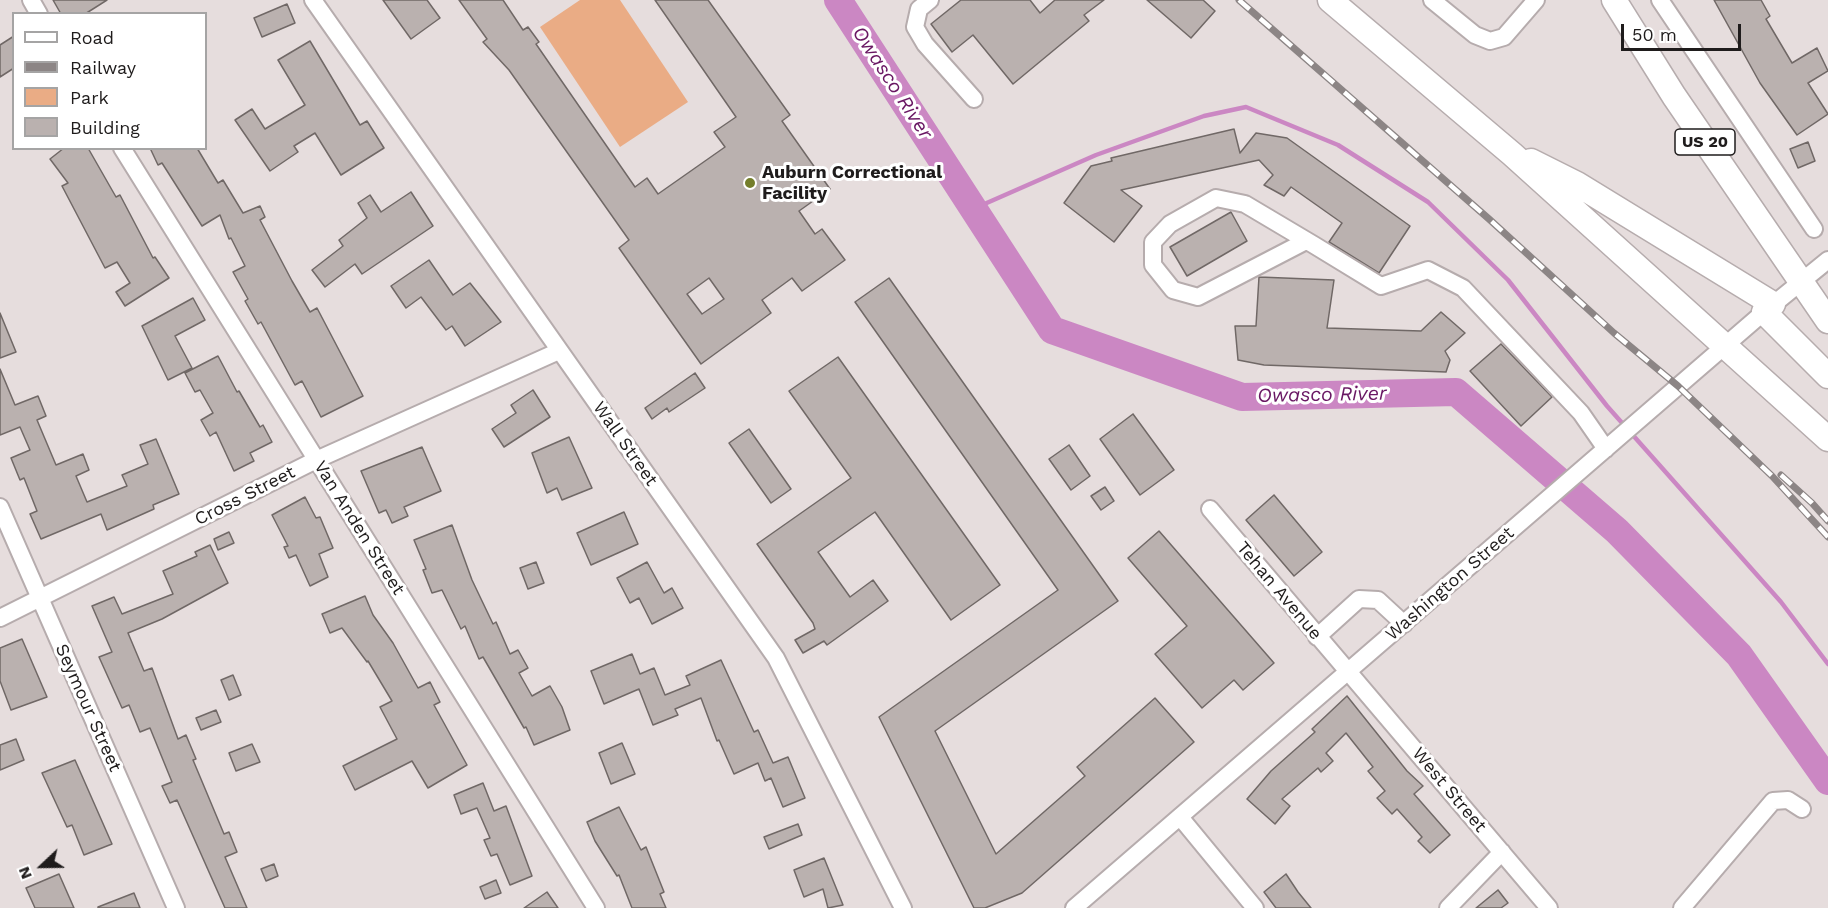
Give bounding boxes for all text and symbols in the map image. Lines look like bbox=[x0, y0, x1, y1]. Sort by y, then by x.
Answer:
legend bbox=[12, 12, 207, 150]
scale bar bbox=[1624, 12, 1744, 50]
water label: Owasco River bbox=[847, 22, 937, 144]
text: 50 m bbox=[1632, 24, 1677, 45]
text: Road bbox=[70, 27, 114, 48]
text: Railway bbox=[70, 57, 136, 78]
text: Park bbox=[70, 87, 109, 108]
text: Building bbox=[70, 117, 140, 138]
road number: US 20 bbox=[1675, 129, 1735, 155]
place label: Auburn Correctional Facility bbox=[762, 162, 942, 204]
marker: Auburn Correctional Facility bbox=[743, 176, 757, 190]
water label: Owasco River bbox=[1257, 382, 1387, 408]
street label: Wall Street bbox=[588, 398, 662, 490]
street label: Van Anden Street bbox=[309, 457, 409, 599]
street label: Cross Street bbox=[191, 462, 299, 530]
street label: Washington Street bbox=[1382, 522, 1518, 646]
street label: Tehan Avenue bbox=[1232, 538, 1326, 644]
street label: Seymour Street bbox=[50, 641, 126, 775]
street label: West Street bbox=[1407, 743, 1491, 837]
north arrow bbox=[12, 836, 72, 896]
text: N bbox=[14, 864, 36, 882]

